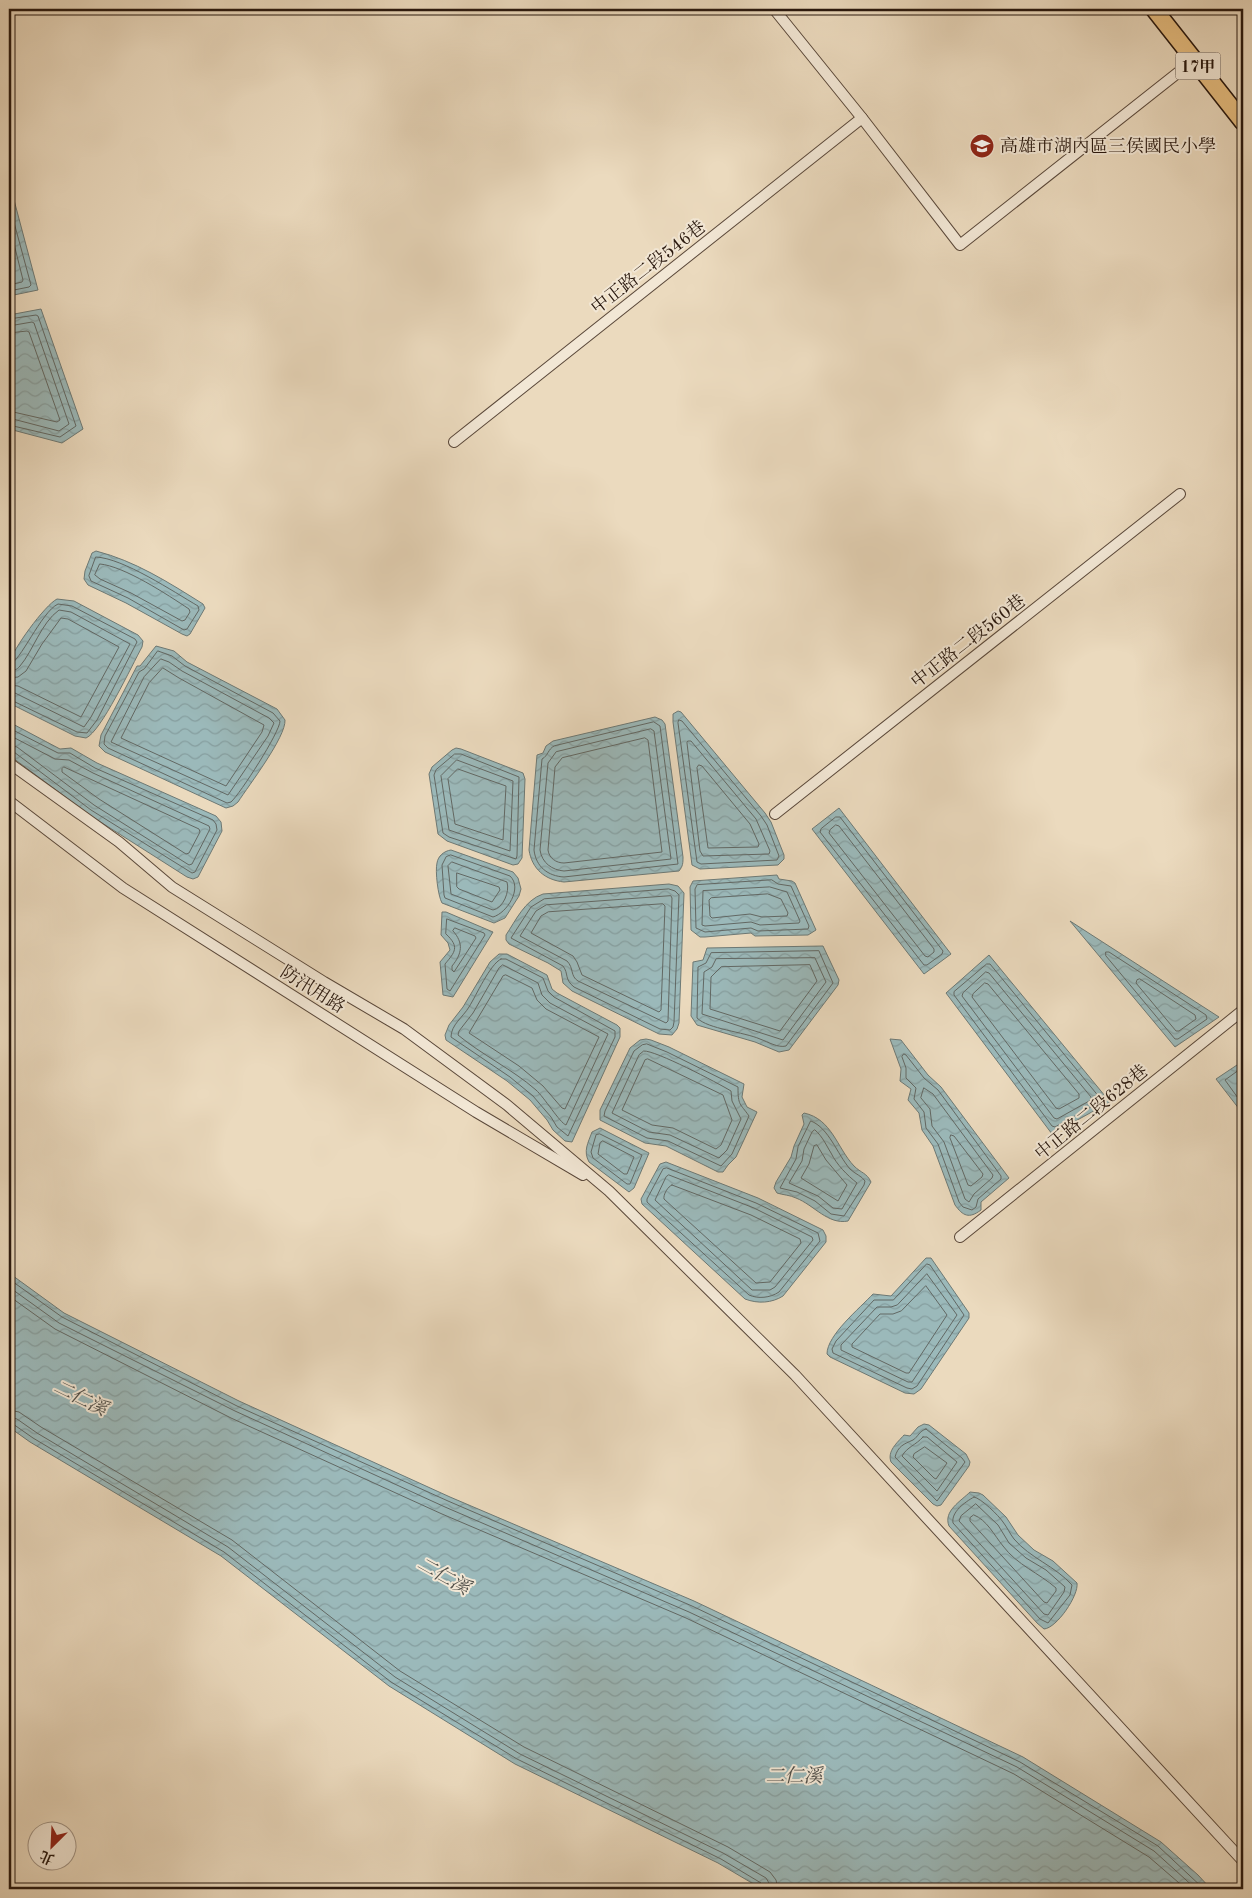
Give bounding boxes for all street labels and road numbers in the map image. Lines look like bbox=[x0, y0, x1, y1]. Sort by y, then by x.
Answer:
road number: 17甲 bbox=[1176, 52, 1220, 80]
street label: 中正路二段546巷 bbox=[587, 216, 709, 318]
street label: 中正路二段560巷 bbox=[907, 590, 1029, 692]
street label: 防汛用路 bbox=[277, 961, 349, 1017]
street label: 中正路二段628巷 bbox=[1031, 1060, 1151, 1164]

